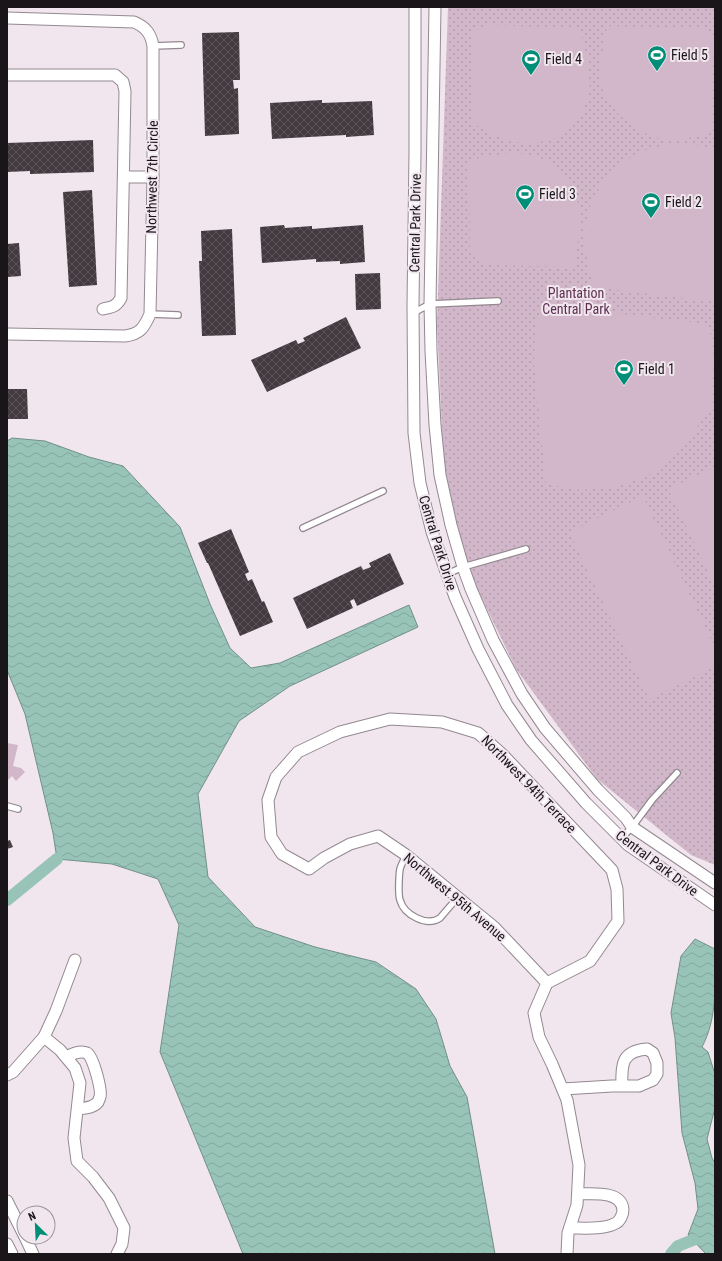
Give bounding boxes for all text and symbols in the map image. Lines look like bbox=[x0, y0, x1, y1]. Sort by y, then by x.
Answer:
sports icon: Field 5 bbox=[646, 44, 668, 72]
place label: Field 5 bbox=[671, 47, 708, 63]
sports icon: Field 4 bbox=[520, 48, 542, 76]
place label: Field 4 bbox=[545, 51, 582, 67]
street label: Northwest 7th Circle bbox=[143, 120, 161, 234]
street label: Central Park Drive bbox=[406, 173, 424, 272]
sports icon: Field 3 bbox=[514, 183, 536, 211]
place label: Field 3 bbox=[539, 186, 576, 202]
sports icon: Field 2 bbox=[640, 191, 662, 219]
place label: Field 2 bbox=[665, 194, 702, 210]
park label: Plantation Central Park bbox=[542, 285, 610, 317]
sports icon: Field 1 bbox=[613, 358, 635, 386]
place label: Field 1 bbox=[638, 361, 675, 377]
street label: Central Park Drive bbox=[416, 493, 460, 593]
street label: Northwest 94th Terrace bbox=[478, 732, 580, 836]
street label: Central Park Drive bbox=[613, 827, 702, 899]
street label: Northwest 95th Avenue bbox=[401, 849, 510, 945]
north arrow bbox=[16, 1205, 56, 1245]
text: N bbox=[26, 1209, 38, 1224]

